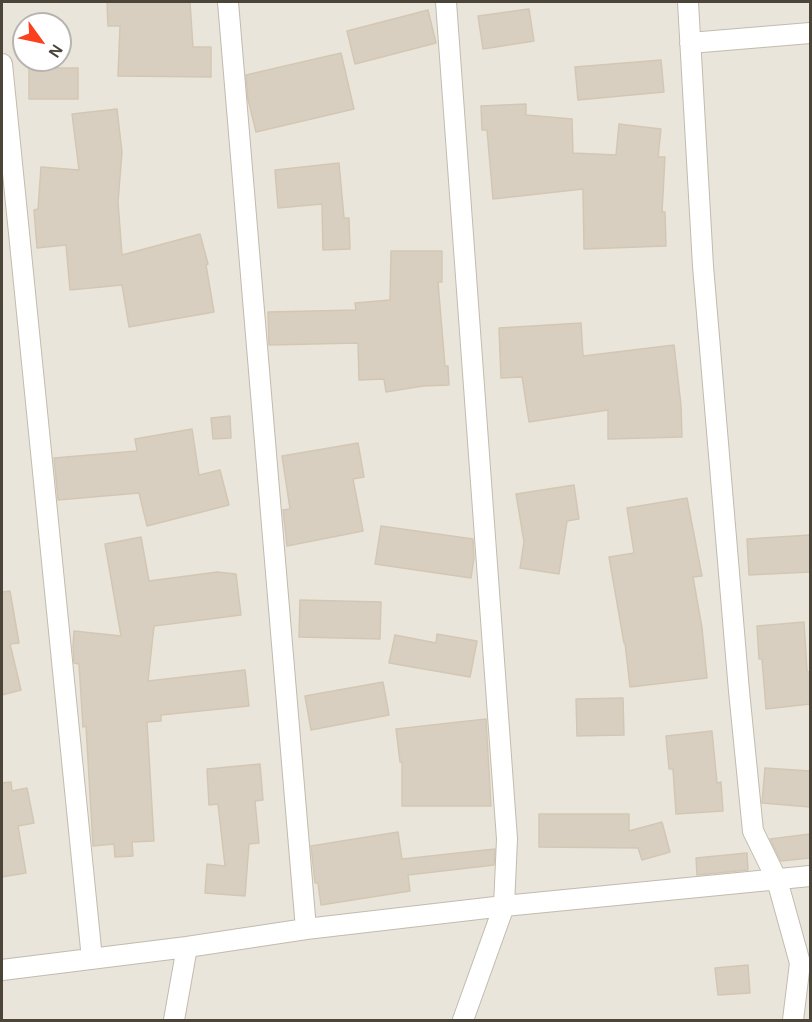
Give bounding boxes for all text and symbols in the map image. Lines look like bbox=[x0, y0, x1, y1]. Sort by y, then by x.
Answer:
north arrow bbox=[12, 12, 72, 72]
text: N bbox=[46, 42, 66, 60]

